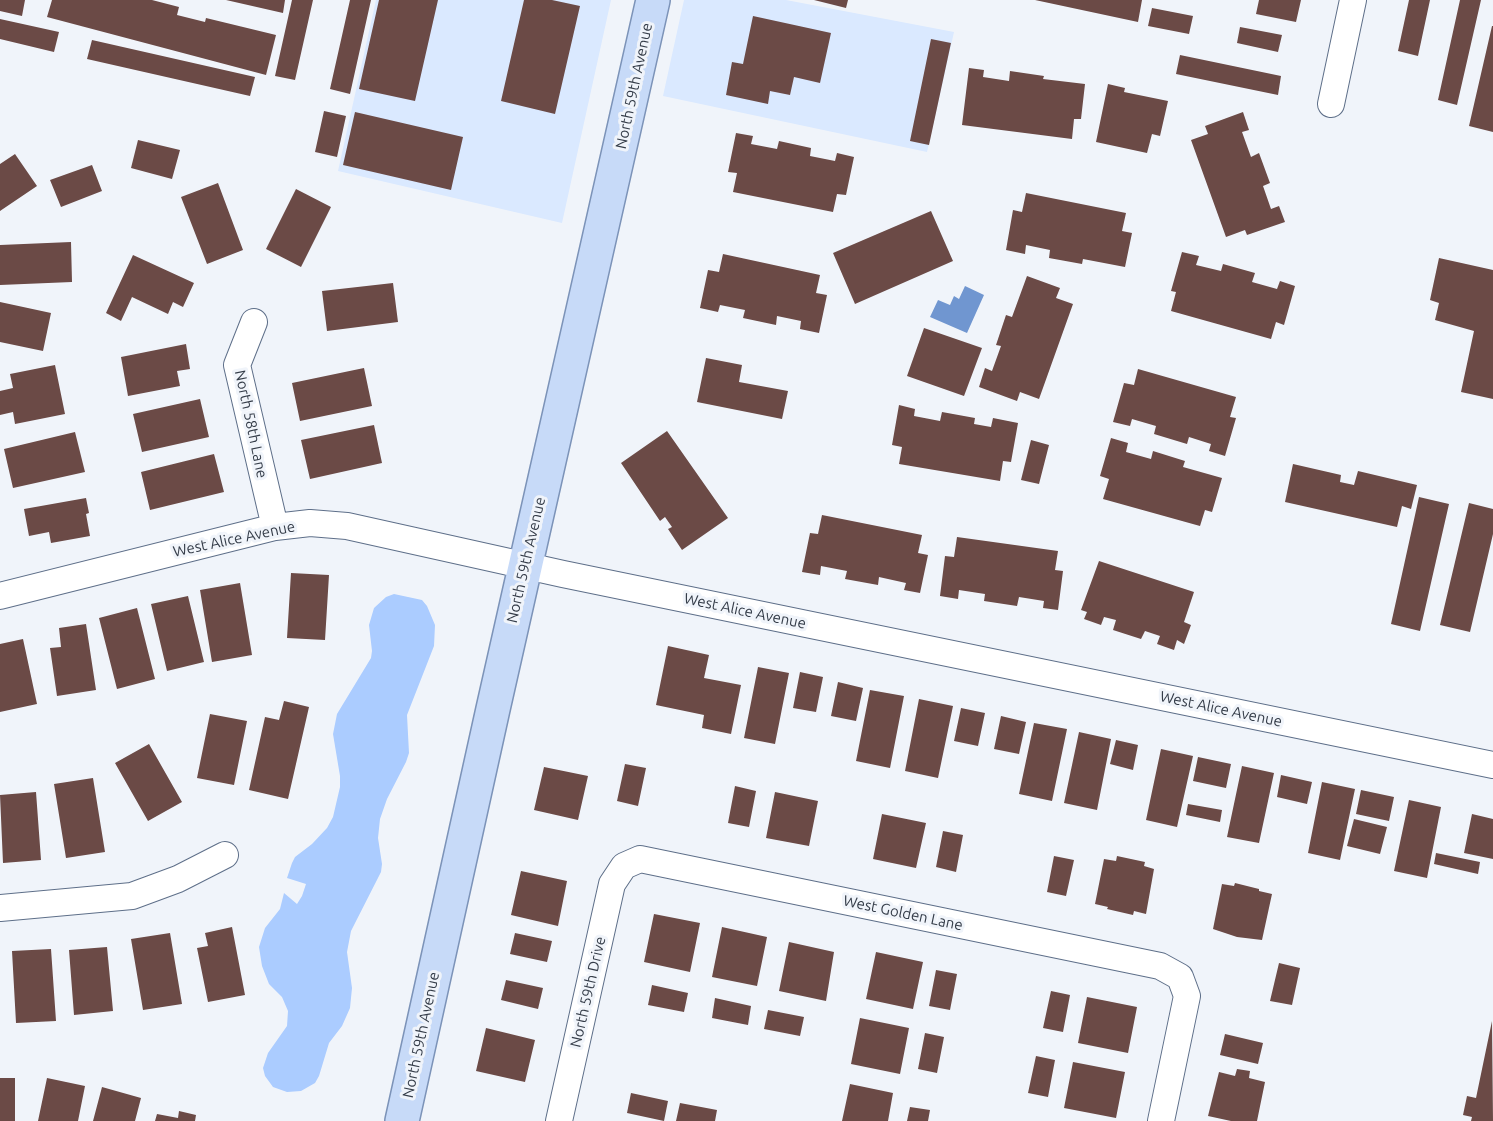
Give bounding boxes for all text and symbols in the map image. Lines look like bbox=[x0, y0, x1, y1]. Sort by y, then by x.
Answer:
street label: North 59th Avenue bbox=[612, 21, 656, 151]
street label: North 58th Lane bbox=[231, 368, 271, 480]
street label: North 59th Avenue bbox=[503, 495, 549, 625]
street label: West Alice Avenue bbox=[171, 517, 297, 561]
street label: West Alice Avenue bbox=[682, 589, 808, 633]
street label: West Alice Avenue bbox=[1158, 687, 1284, 731]
street label: West Golden Lane bbox=[842, 892, 964, 934]
street label: North 59th Drive bbox=[566, 935, 610, 1049]
street label: North 59th Avenue bbox=[399, 970, 443, 1100]

